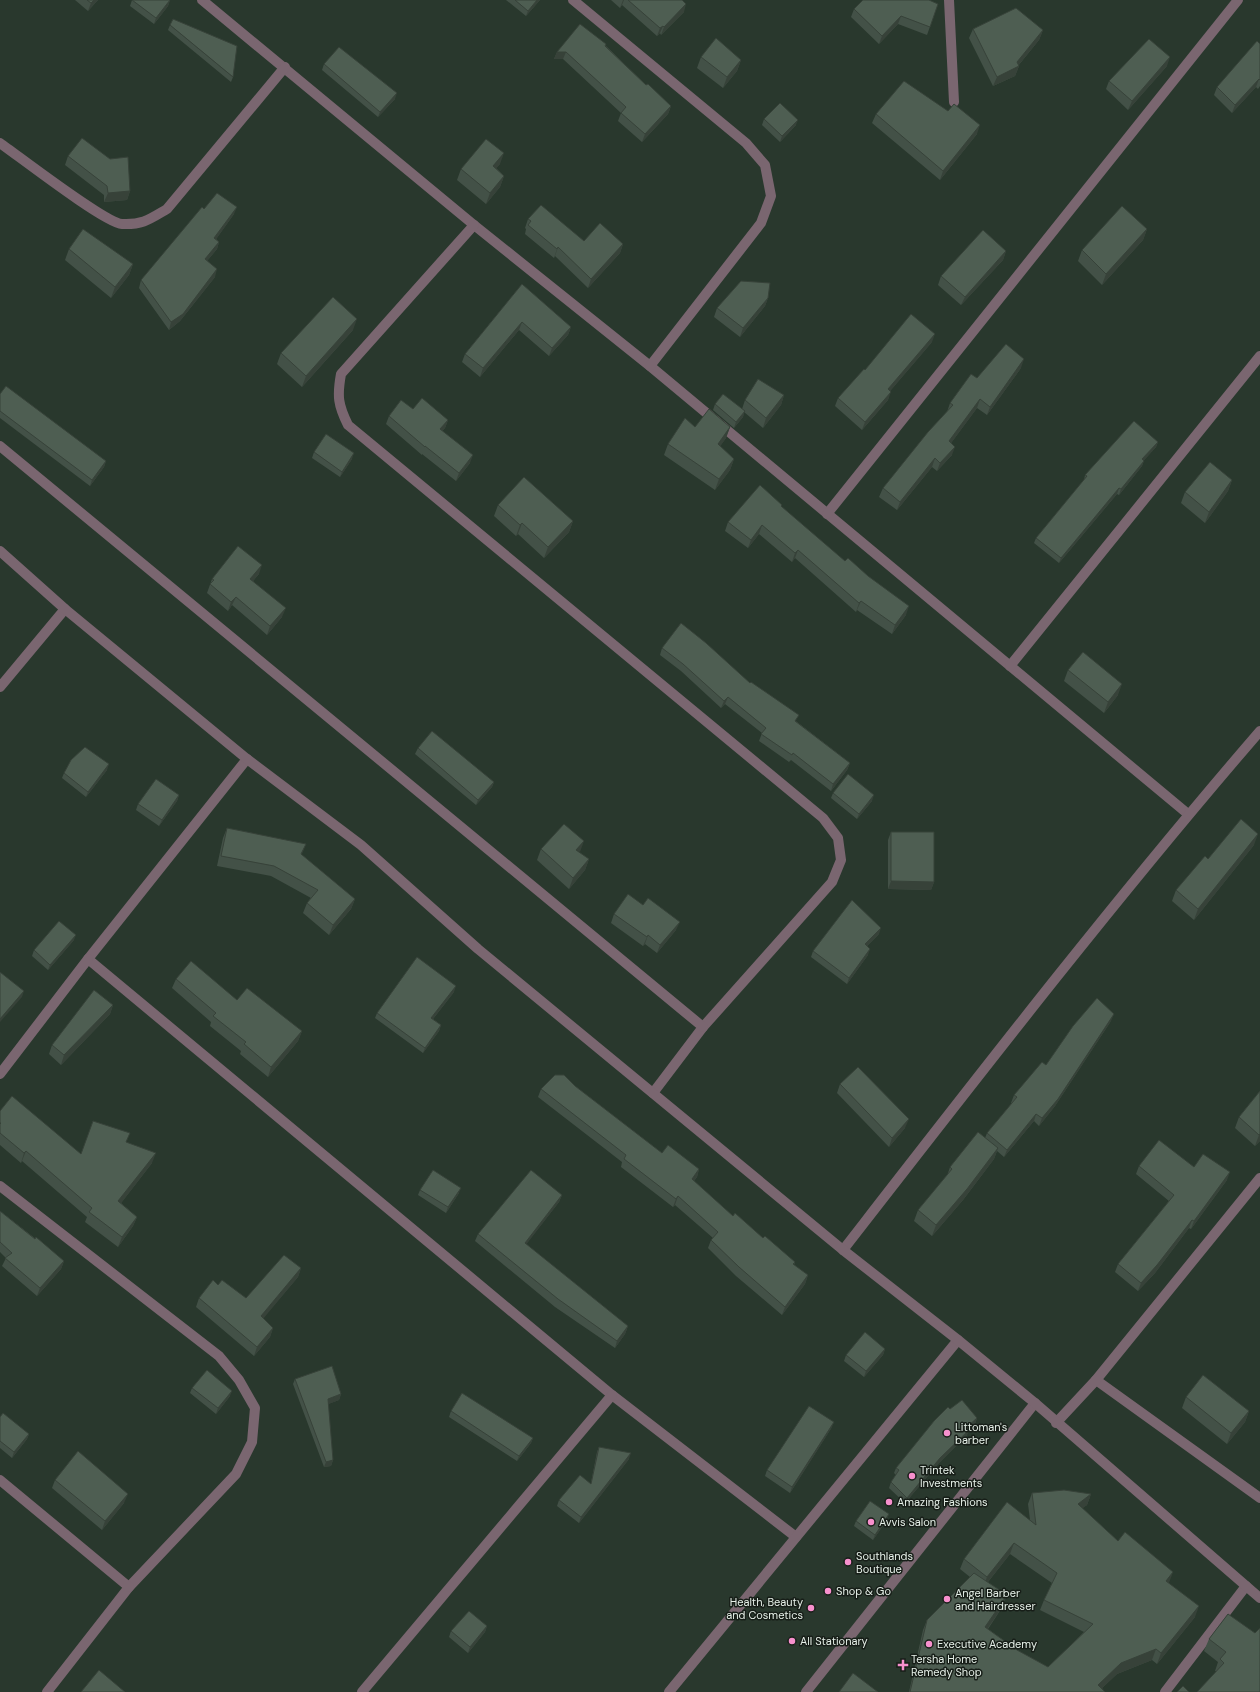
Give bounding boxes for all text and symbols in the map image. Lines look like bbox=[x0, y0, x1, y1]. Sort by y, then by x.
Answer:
place label: Littoman's barber bbox=[955, 1420, 1007, 1447]
marker: Littoman's barber bbox=[942, 1428, 952, 1438]
place label: Trintek Investments bbox=[920, 1463, 982, 1490]
marker: Trintek Investments bbox=[907, 1471, 917, 1481]
place label: Amazing Fashions bbox=[897, 1495, 988, 1509]
marker: Amazing Fashions bbox=[884, 1497, 894, 1507]
place label: Avvis Salon bbox=[879, 1515, 936, 1529]
marker: Avvis Salon bbox=[866, 1517, 876, 1527]
place label: Southlands Boutique bbox=[856, 1549, 913, 1576]
marker: Southlands Boutique bbox=[843, 1557, 853, 1567]
place label: Shop & Go bbox=[836, 1584, 891, 1598]
marker: Shop & Go bbox=[823, 1586, 833, 1596]
place label: Angel Barber and Hairdresser bbox=[955, 1586, 1035, 1613]
marker: Angel Barber and Hairdresser bbox=[942, 1594, 952, 1604]
place label: Health, Beauty and Cosmetics bbox=[726, 1595, 803, 1622]
marker: Health, Beauty and Cosmetics bbox=[806, 1603, 816, 1613]
place label: All Stationary bbox=[800, 1634, 868, 1648]
marker: All Stationary bbox=[787, 1636, 797, 1646]
place label: Executive Academy bbox=[937, 1637, 1037, 1651]
marker: Executive Academy bbox=[924, 1639, 934, 1649]
place label: Tersha Home Remedy Shop bbox=[911, 1652, 982, 1679]
marker: Tersha Home Remedy Shop bbox=[898, 1660, 908, 1670]

